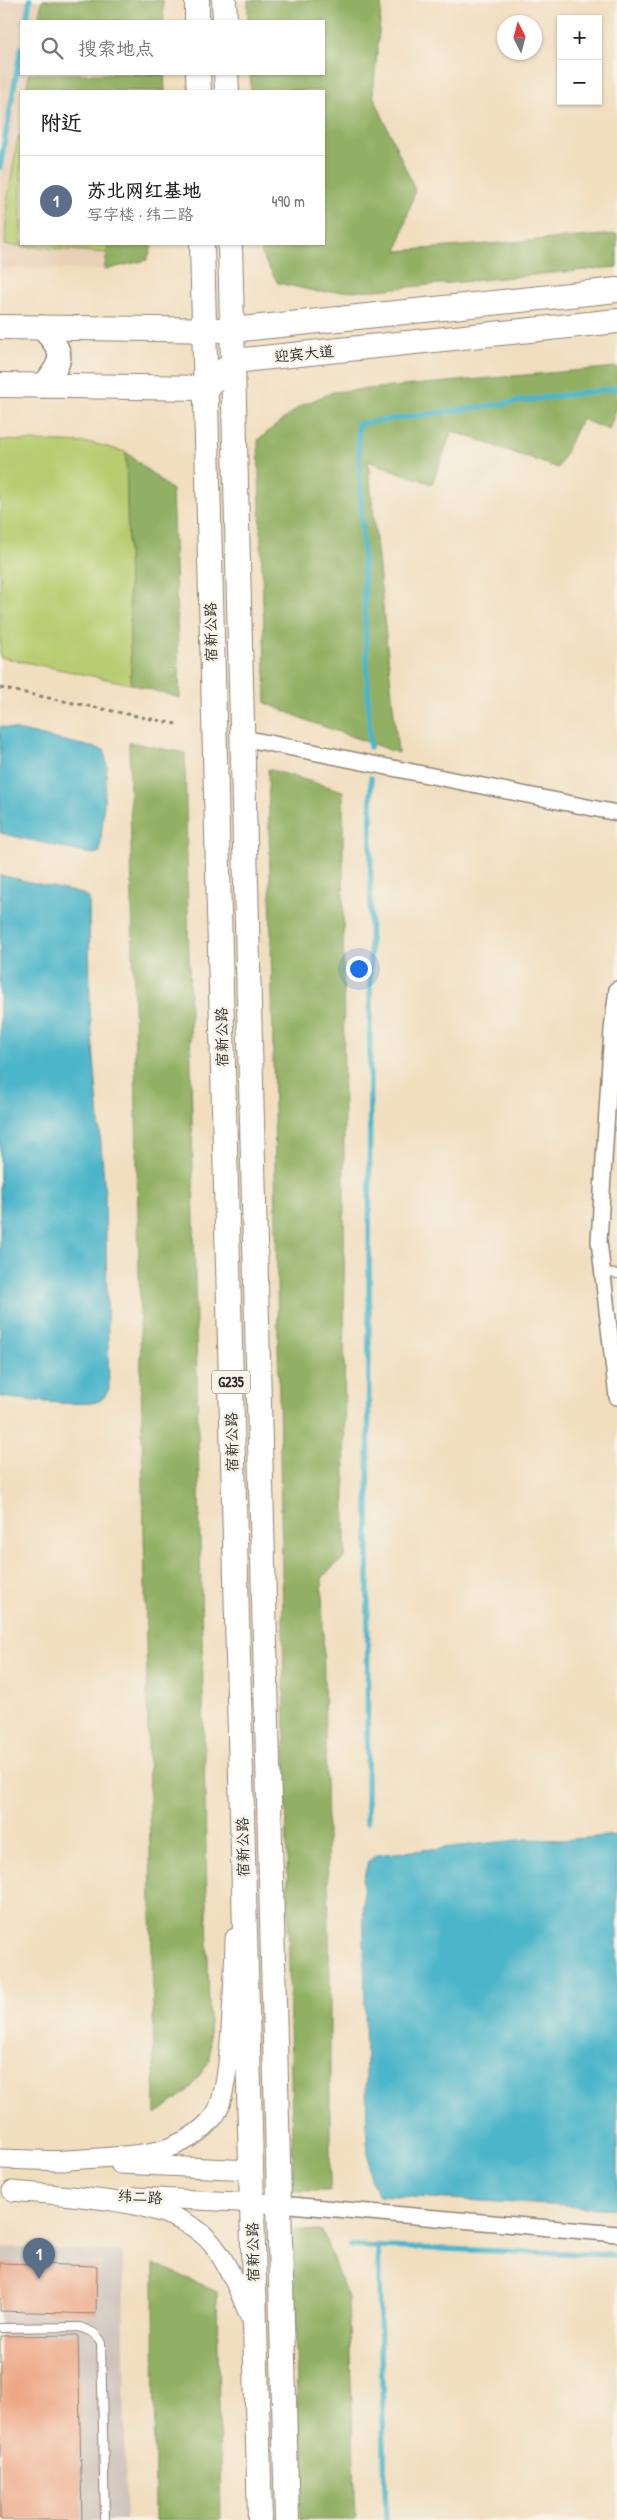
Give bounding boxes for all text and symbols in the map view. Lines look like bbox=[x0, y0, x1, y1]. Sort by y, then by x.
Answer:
north arrow bbox=[497, 15, 542, 60]
map controls bbox=[557, 15, 602, 105]
button: + bbox=[557, 15, 602, 60]
search box bbox=[20, 20, 325, 75]
icon: search bbox=[38, 34, 66, 62]
text: 搜索地点 bbox=[78, 35, 154, 61]
button: − bbox=[557, 60, 602, 105]
text: 附近 bbox=[40, 108, 82, 137]
text: 苏北网红基地 bbox=[87, 177, 201, 203]
text: 1 bbox=[53, 190, 59, 212]
text: 490 m bbox=[271, 190, 305, 212]
text: 写字楼 · 纬二路 bbox=[87, 203, 194, 225]
street label: 迎宾大道 bbox=[273, 340, 335, 367]
street label: 宿新公路 bbox=[199, 602, 222, 662]
your location bbox=[346, 956, 372, 982]
street label: 宿新公路 bbox=[210, 1007, 233, 1067]
road number: G235 bbox=[212, 1370, 250, 1394]
street label: 宿新公路 bbox=[220, 1412, 243, 1472]
street label: 宿新公路 bbox=[231, 1817, 254, 1877]
street label: 纬二路 bbox=[117, 2185, 163, 2208]
street label: 宿新公路 bbox=[241, 2222, 264, 2282]
pin: 1 bbox=[23, 2238, 55, 2279]

